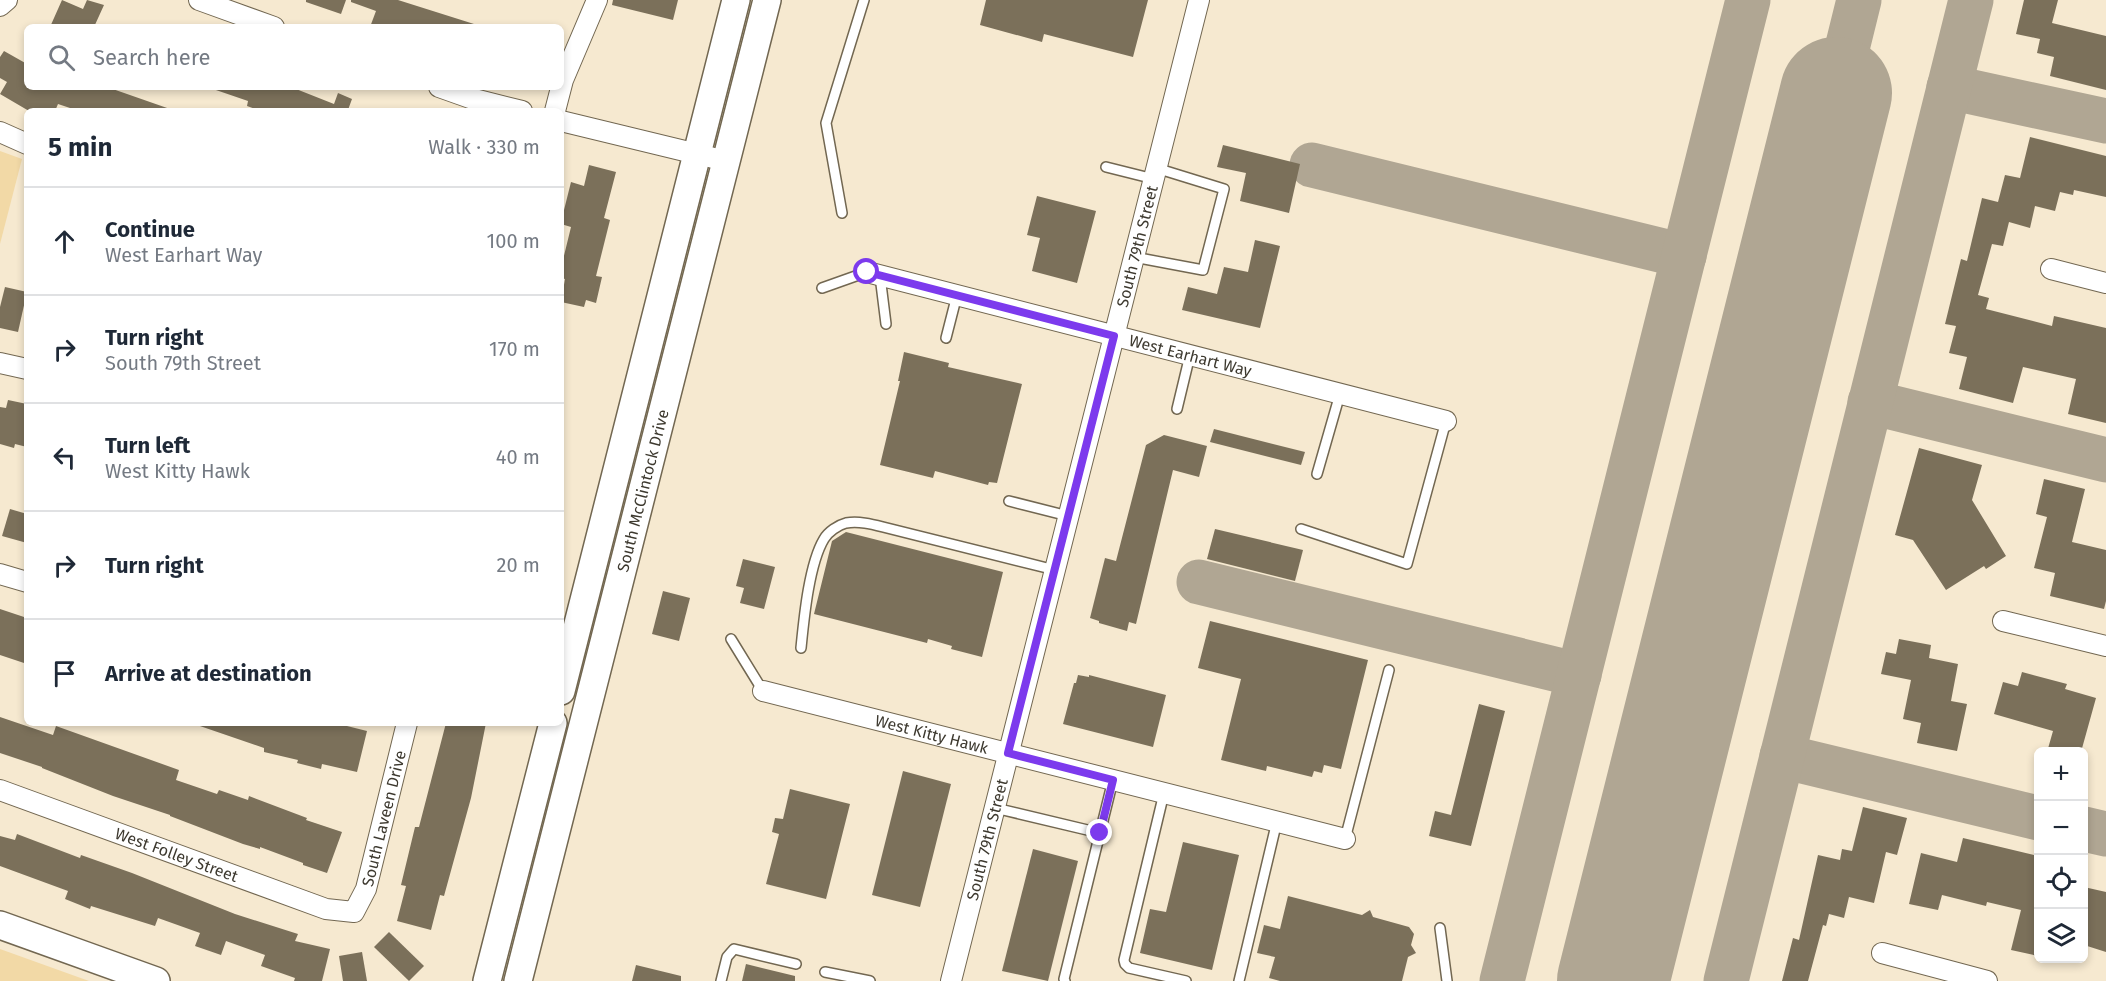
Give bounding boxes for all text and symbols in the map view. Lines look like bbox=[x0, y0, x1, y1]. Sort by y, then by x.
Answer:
search box bbox=[24, 24, 564, 90]
icon: search bbox=[45, 41, 78, 74]
text: Search here bbox=[93, 44, 211, 71]
text: 5 min bbox=[48, 132, 112, 163]
text: Walk · 330 m bbox=[428, 135, 540, 159]
street label: South 79th Street bbox=[1113, 183, 1162, 309]
text: Continue bbox=[105, 216, 195, 243]
icon: ahead bbox=[48, 225, 81, 258]
text: 100 m bbox=[487, 229, 540, 253]
text: West Earhart Way bbox=[105, 243, 262, 267]
route start bbox=[853, 258, 879, 284]
text: Turn right bbox=[105, 324, 204, 351]
street label: West Earhart Way bbox=[1127, 331, 1254, 381]
icon: right bbox=[48, 333, 81, 366]
text: 170 m bbox=[489, 337, 540, 361]
text: South 79th Street bbox=[105, 351, 261, 375]
street label: South McClintock Drive bbox=[613, 407, 673, 574]
text: Turn left bbox=[105, 432, 190, 459]
icon: left bbox=[48, 441, 81, 474]
text: 40 m bbox=[496, 445, 540, 469]
text: West Kitty Hawk bbox=[105, 459, 250, 483]
icon: right bbox=[48, 549, 81, 582]
text: Turn right bbox=[105, 552, 204, 579]
text: 20 m bbox=[497, 553, 540, 577]
icon: arrive bbox=[48, 657, 81, 690]
text: Arrive at destination bbox=[105, 660, 312, 687]
street label: West Kitty Hawk bbox=[873, 711, 991, 758]
map controls bbox=[2034, 747, 2088, 963]
button: + bbox=[2034, 747, 2088, 801]
street label: South Laveen Drive bbox=[358, 748, 410, 888]
street label: South 79th Street bbox=[963, 776, 1012, 902]
button: − bbox=[2034, 801, 2088, 855]
route end bbox=[1086, 819, 1112, 845]
street label: West Folley Street bbox=[112, 824, 241, 886]
button: locate bbox=[2034, 855, 2088, 909]
button: layers bbox=[2034, 909, 2088, 963]

